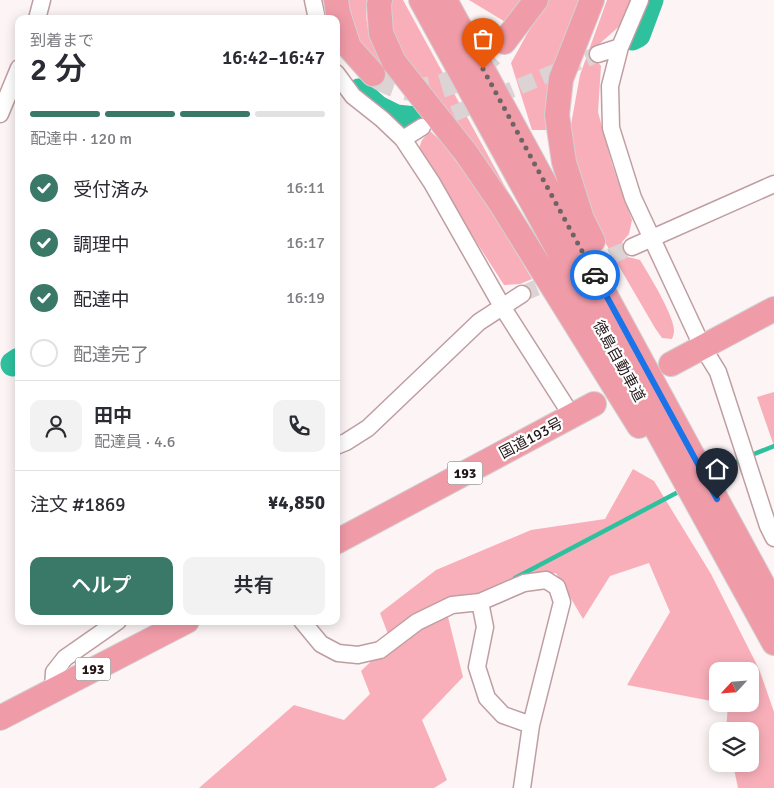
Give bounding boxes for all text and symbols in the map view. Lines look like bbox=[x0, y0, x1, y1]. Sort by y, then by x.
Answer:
pin bbox=[462, 18, 504, 69]
icon: bag bbox=[469, 25, 497, 53]
text: 到着まで bbox=[30, 31, 94, 51]
text: 16:42–16:47 bbox=[222, 46, 325, 70]
text: 2 分 bbox=[30, 50, 86, 89]
text: 配達中 · 120 m bbox=[30, 129, 132, 149]
icon: check bbox=[30, 174, 58, 202]
text: 受付済み bbox=[73, 178, 149, 202]
text: 16:11 bbox=[286, 178, 325, 198]
icon: check bbox=[30, 229, 58, 257]
text: 調理中 bbox=[73, 233, 130, 257]
text: 16:17 bbox=[286, 233, 325, 253]
courier bbox=[570, 250, 620, 300]
icon: car bbox=[581, 261, 609, 289]
icon: check bbox=[30, 284, 58, 312]
text: 配達中 bbox=[73, 288, 130, 312]
text: 16:19 bbox=[286, 288, 325, 308]
street label: 徳島自動車道 bbox=[589, 317, 649, 405]
text: 配達完了 bbox=[73, 343, 149, 367]
button: person bbox=[30, 400, 82, 452]
button: phone bbox=[273, 400, 325, 452]
text: 田中 bbox=[94, 404, 132, 428]
street label: 国道193号 bbox=[496, 414, 566, 462]
text: 配達員 · 4.6 bbox=[94, 432, 175, 452]
pin bbox=[696, 448, 738, 499]
icon: home bbox=[703, 455, 731, 483]
road number: 193 bbox=[448, 462, 482, 484]
text: ¥4,850 bbox=[268, 491, 325, 515]
text: 注文 #1869 bbox=[30, 493, 125, 517]
button: ヘルプ bbox=[30, 557, 173, 615]
button: 共有 bbox=[183, 557, 325, 615]
road number: 193 bbox=[76, 658, 110, 681]
north arrow bbox=[709, 662, 759, 712]
map controls bbox=[709, 662, 759, 772]
button: layers bbox=[709, 722, 759, 772]

